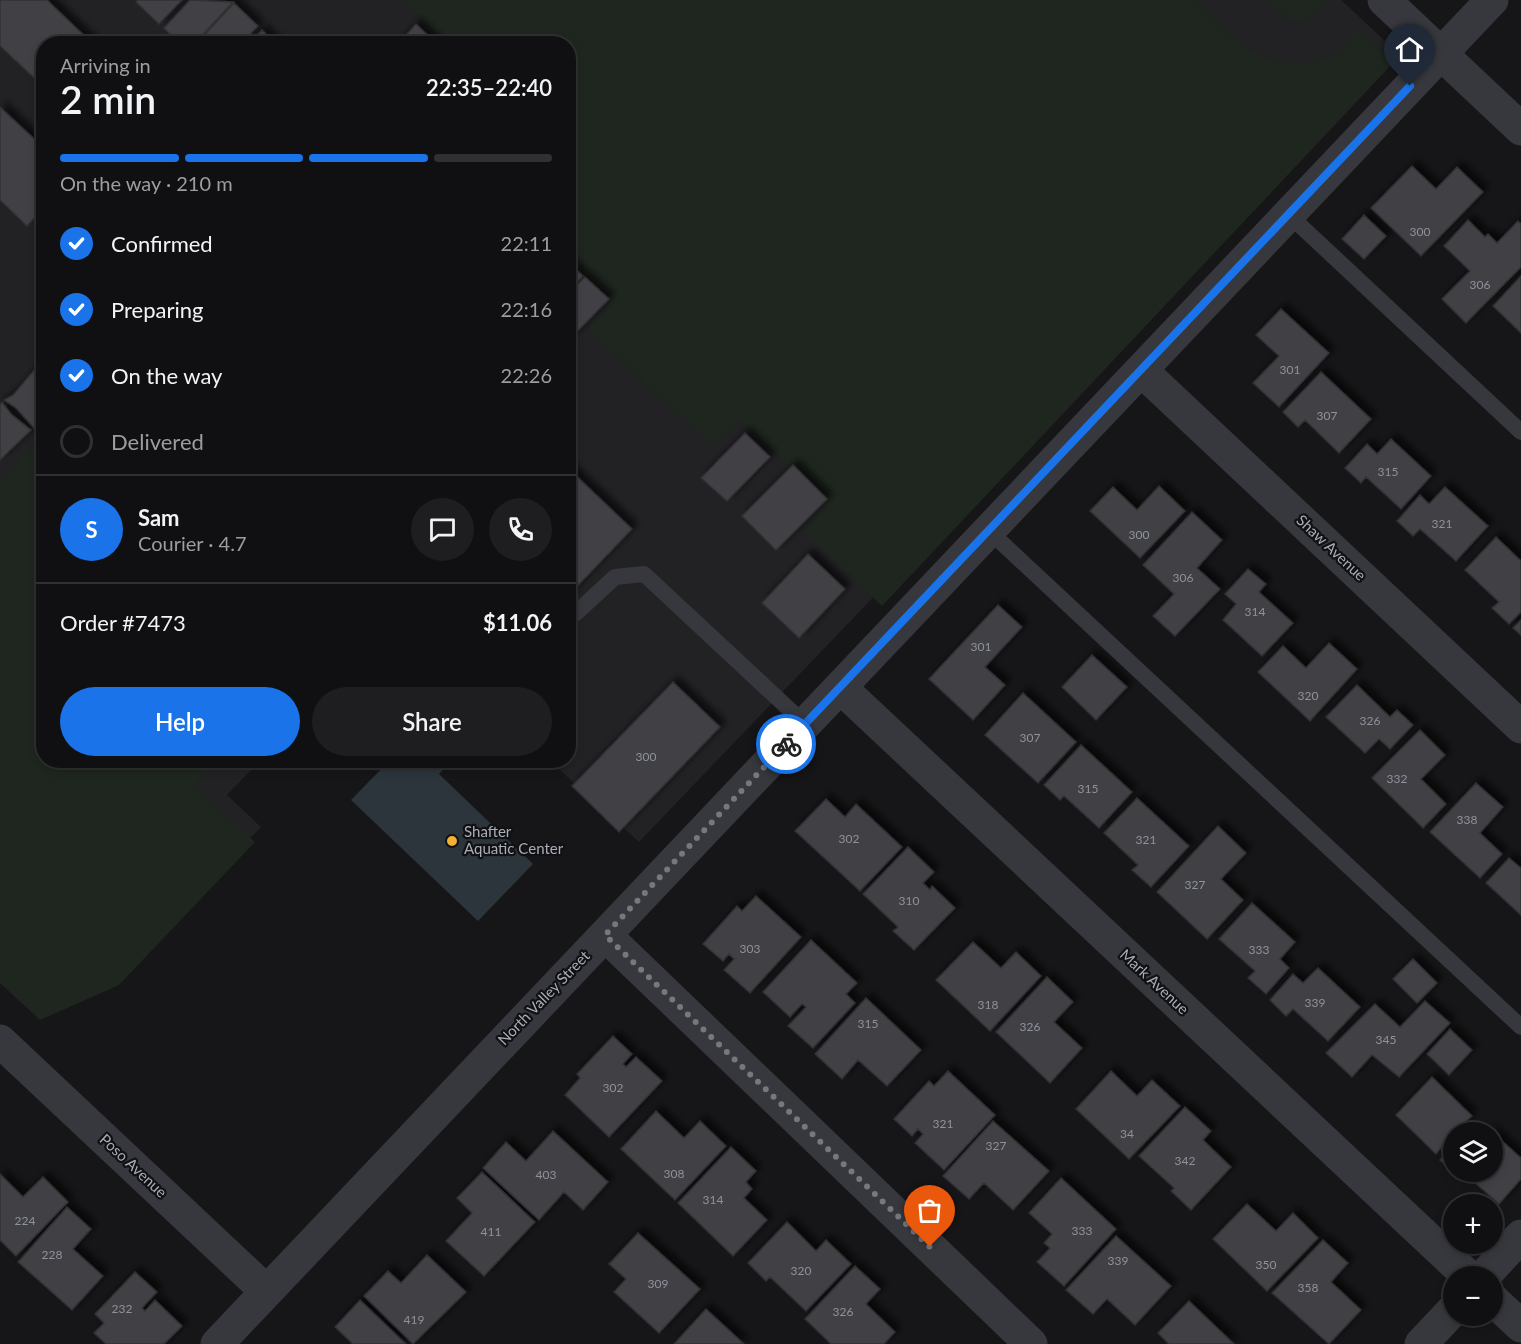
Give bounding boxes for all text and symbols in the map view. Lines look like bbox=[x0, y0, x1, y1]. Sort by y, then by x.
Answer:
pin bbox=[1384, 24, 1435, 86]
icon: home bbox=[1393, 33, 1426, 66]
text: Arriving in bbox=[60, 53, 151, 77]
text: 22:35–22:40 bbox=[426, 74, 552, 101]
text: 2 min bbox=[60, 76, 156, 122]
text: On the way · 210 m bbox=[60, 171, 233, 195]
house number: 300 bbox=[1410, 224, 1430, 239]
icon: check bbox=[60, 227, 93, 260]
text: Confirmed bbox=[111, 230, 213, 257]
text: 22:11 bbox=[501, 231, 552, 255]
house number: 306 bbox=[1470, 277, 1490, 292]
icon: check bbox=[60, 293, 93, 326]
text: Preparing bbox=[111, 296, 203, 323]
text: 22:16 bbox=[501, 297, 552, 321]
icon: check bbox=[60, 359, 93, 392]
text: On the way bbox=[111, 362, 222, 389]
house number: 301 bbox=[1280, 362, 1300, 377]
text: 22:26 bbox=[501, 363, 552, 387]
house number: 307 bbox=[1317, 408, 1337, 423]
text: Delivered bbox=[111, 428, 204, 455]
house number: 315 bbox=[1378, 464, 1398, 479]
button: chat bbox=[411, 498, 474, 561]
button: phone bbox=[489, 498, 552, 561]
text: Sam bbox=[138, 504, 180, 531]
street label: Shaw Avenue bbox=[1293, 511, 1370, 584]
text: S bbox=[85, 516, 98, 543]
house number: 321 bbox=[1432, 516, 1452, 531]
house number: 300 bbox=[1129, 527, 1149, 542]
text: Courier · 4.7 bbox=[138, 531, 247, 555]
house number: 306 bbox=[1173, 570, 1193, 585]
house number: 314 bbox=[1245, 604, 1265, 619]
text: Order #7473 bbox=[60, 609, 186, 636]
text: $11.06 bbox=[483, 609, 552, 636]
house number: 301 bbox=[971, 639, 991, 654]
button: Help bbox=[60, 687, 300, 756]
button: Share bbox=[312, 687, 552, 756]
house number: 320 bbox=[1298, 688, 1318, 703]
house number: 326 bbox=[1360, 713, 1380, 728]
courier bbox=[756, 714, 816, 774]
icon: bike bbox=[770, 728, 803, 761]
house number: 307 bbox=[1020, 730, 1040, 745]
house number: 300 bbox=[636, 749, 656, 764]
house number: 332 bbox=[1387, 771, 1407, 786]
house number: 315 bbox=[1078, 781, 1098, 796]
house number: 338 bbox=[1457, 812, 1477, 827]
place label: Shafter Aquatic Center bbox=[464, 822, 564, 857]
house number: 302 bbox=[839, 831, 859, 846]
house number: 321 bbox=[1136, 832, 1156, 847]
marker: Shafter Aquatic Center bbox=[445, 834, 459, 848]
house number: 327 bbox=[1185, 877, 1205, 892]
house number: 310 bbox=[899, 893, 919, 908]
house number: 303 bbox=[740, 941, 760, 956]
house number: 333 bbox=[1249, 942, 1269, 957]
street label: Mark Avenue bbox=[1117, 945, 1193, 1018]
street label: North Valley Street bbox=[494, 946, 593, 1048]
house number: 339 bbox=[1305, 995, 1325, 1010]
house number: 318 bbox=[978, 997, 998, 1012]
house number: 315 bbox=[858, 1016, 878, 1031]
house number: 326 bbox=[1020, 1019, 1040, 1034]
house number: 345 bbox=[1376, 1032, 1396, 1047]
house number: 302 bbox=[603, 1080, 623, 1095]
house number: 321 bbox=[933, 1116, 953, 1131]
map controls bbox=[1443, 1122, 1503, 1326]
button: layers bbox=[1443, 1122, 1503, 1182]
house number: 34 bbox=[1120, 1126, 1134, 1141]
street label: Poso Avenue bbox=[96, 1130, 171, 1201]
house number: 327 bbox=[986, 1138, 1006, 1153]
house number: 342 bbox=[1175, 1153, 1195, 1168]
house number: 308 bbox=[664, 1166, 684, 1181]
house number: 403 bbox=[536, 1167, 556, 1182]
pin bbox=[904, 1185, 955, 1247]
house number: 314 bbox=[703, 1192, 723, 1207]
icon: bag bbox=[913, 1194, 946, 1227]
button: + bbox=[1443, 1194, 1503, 1254]
house number: 224 bbox=[15, 1213, 35, 1228]
house number: 333 bbox=[1072, 1223, 1092, 1238]
house number: 411 bbox=[481, 1224, 501, 1239]
house number: 228 bbox=[42, 1247, 62, 1262]
house number: 339 bbox=[1108, 1253, 1128, 1268]
house number: 350 bbox=[1256, 1257, 1276, 1272]
house number: 320 bbox=[791, 1263, 811, 1278]
button: − bbox=[1443, 1266, 1503, 1326]
house number: 309 bbox=[648, 1276, 668, 1291]
house number: 358 bbox=[1298, 1280, 1318, 1295]
house number: 232 bbox=[112, 1301, 132, 1316]
house number: 326 bbox=[833, 1304, 853, 1319]
house number: 419 bbox=[404, 1312, 424, 1327]

